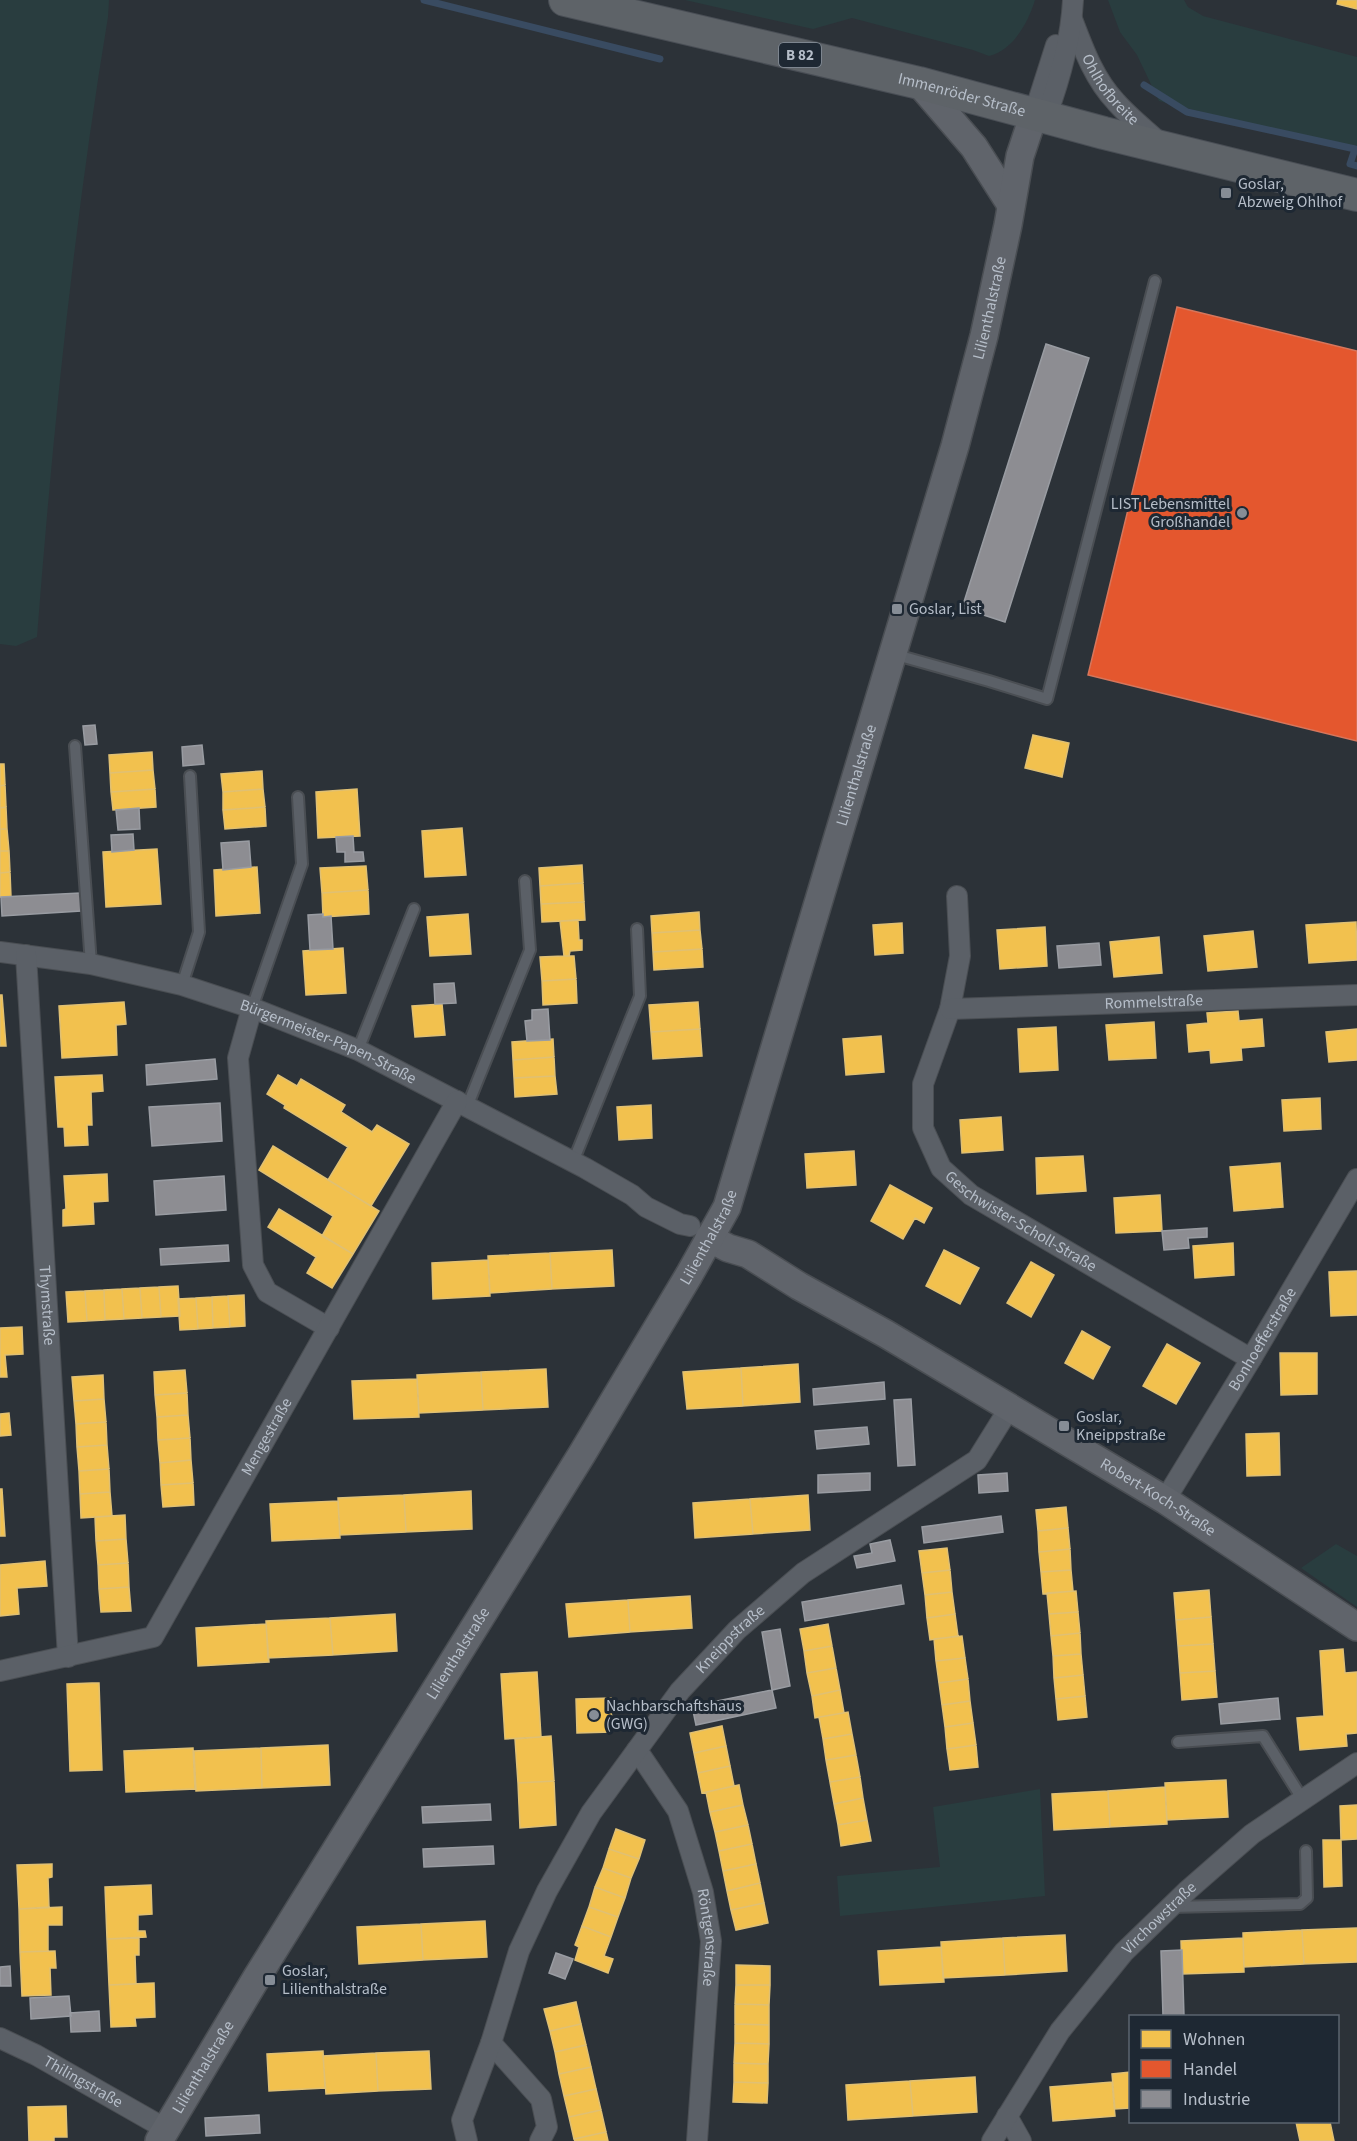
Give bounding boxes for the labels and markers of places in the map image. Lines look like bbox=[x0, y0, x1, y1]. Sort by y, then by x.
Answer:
place label: Goslar, Abzweig Ohlhof bbox=[1238, 173, 1344, 213]
marker: Goslar, Abzweig Ohlhof bbox=[1219, 186, 1233, 200]
place label: LIST Lebensmittel Großhandel bbox=[1111, 493, 1230, 533]
marker: LIST Lebensmittel Großhandel bbox=[1235, 506, 1249, 520]
place label: Goslar, List bbox=[909, 598, 982, 620]
marker: Goslar, List bbox=[890, 602, 904, 616]
place label: Goslar, Kneippstraße bbox=[1076, 1406, 1166, 1446]
marker: Goslar, Kneippstraße bbox=[1057, 1419, 1071, 1433]
place label: Nachbarschaftshaus (GWG) bbox=[606, 1695, 742, 1735]
marker: Nachbarschaftshaus (GWG) bbox=[587, 1708, 601, 1722]
place label: Goslar, Lilienthalstraße bbox=[282, 1960, 387, 2000]
marker: Goslar, Lilienthalstraße bbox=[263, 1973, 277, 1987]

